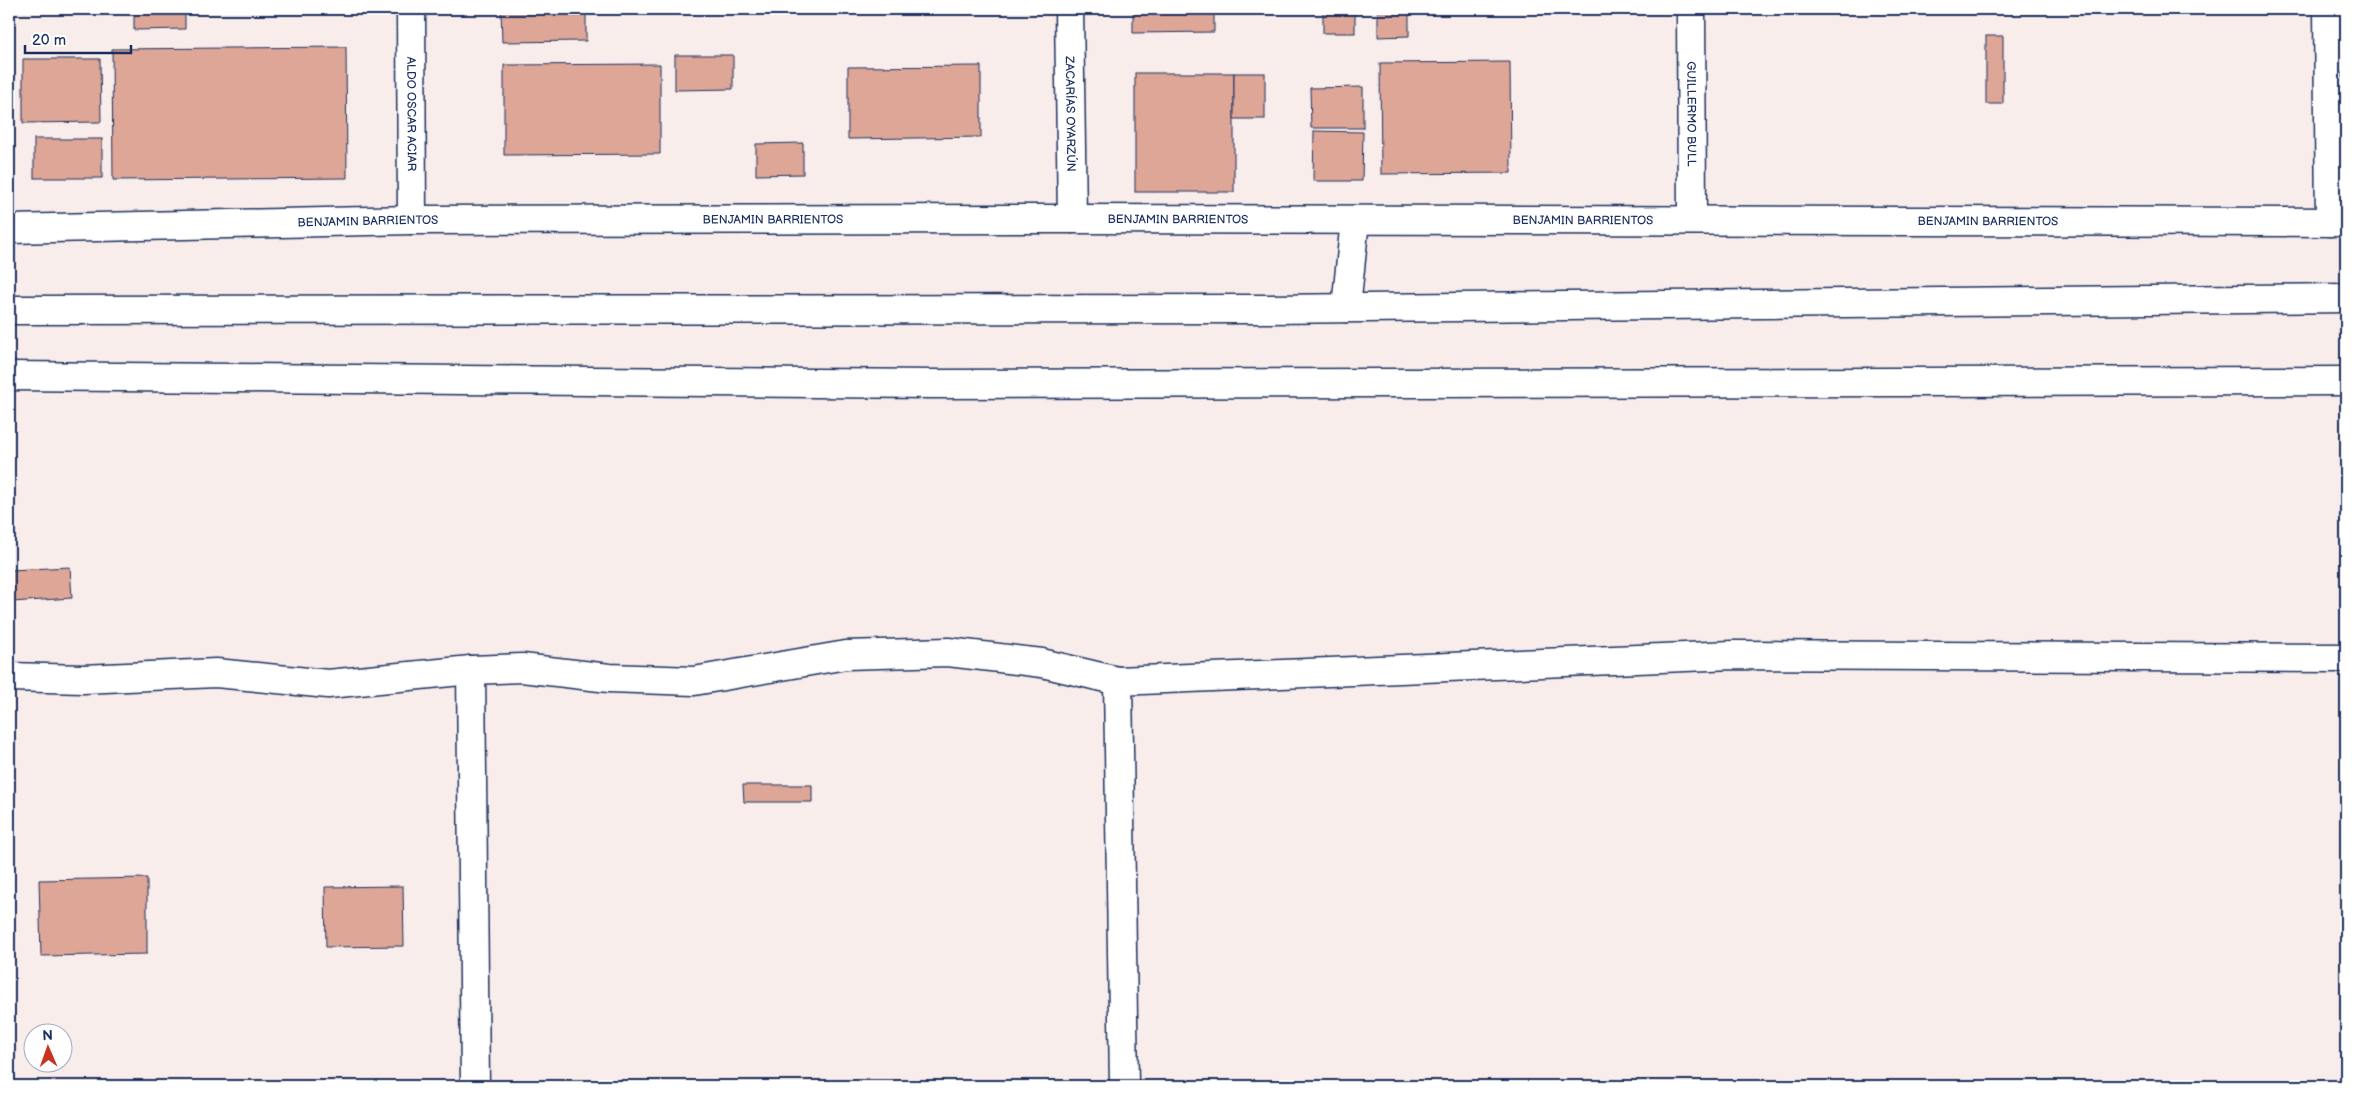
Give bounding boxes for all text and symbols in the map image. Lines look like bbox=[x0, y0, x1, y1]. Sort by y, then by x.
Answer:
scale bar bbox=[25, 22, 131, 54]
text: 20 m bbox=[32, 31, 66, 50]
street label: ZACARÍAS OYARZÚN bbox=[1062, 55, 1081, 172]
street label: ALDO OSCAR ACIAR bbox=[404, 57, 419, 172]
street label: GUILLERMO BULL bbox=[1684, 61, 1699, 167]
street label: BENJAMIN BARRIENTOS bbox=[297, 212, 438, 230]
street label: BENJAMIN BARRIENTOS bbox=[702, 212, 843, 227]
street label: BENJAMIN BARRIENTOS bbox=[1107, 212, 1248, 227]
street label: BENJAMIN BARRIENTOS bbox=[1512, 213, 1653, 228]
street label: BENJAMIN BARRIENTOS bbox=[1917, 213, 2058, 229]
north arrow bbox=[22, 1022, 72, 1072]
text: N bbox=[42, 1027, 53, 1044]

